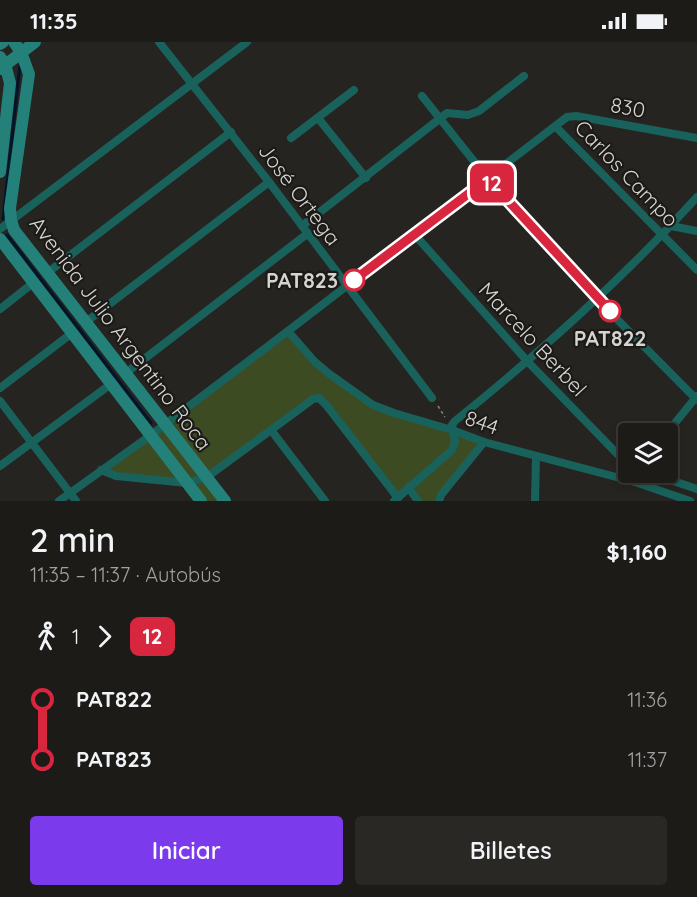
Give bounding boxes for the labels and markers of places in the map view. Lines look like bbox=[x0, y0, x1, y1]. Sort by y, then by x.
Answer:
place label: PAT823 bbox=[266, 267, 338, 293]
marker: PAT823 bbox=[343, 269, 365, 291]
marker: PAT822 bbox=[599, 300, 621, 322]
place label: PAT822 bbox=[574, 325, 646, 351]

